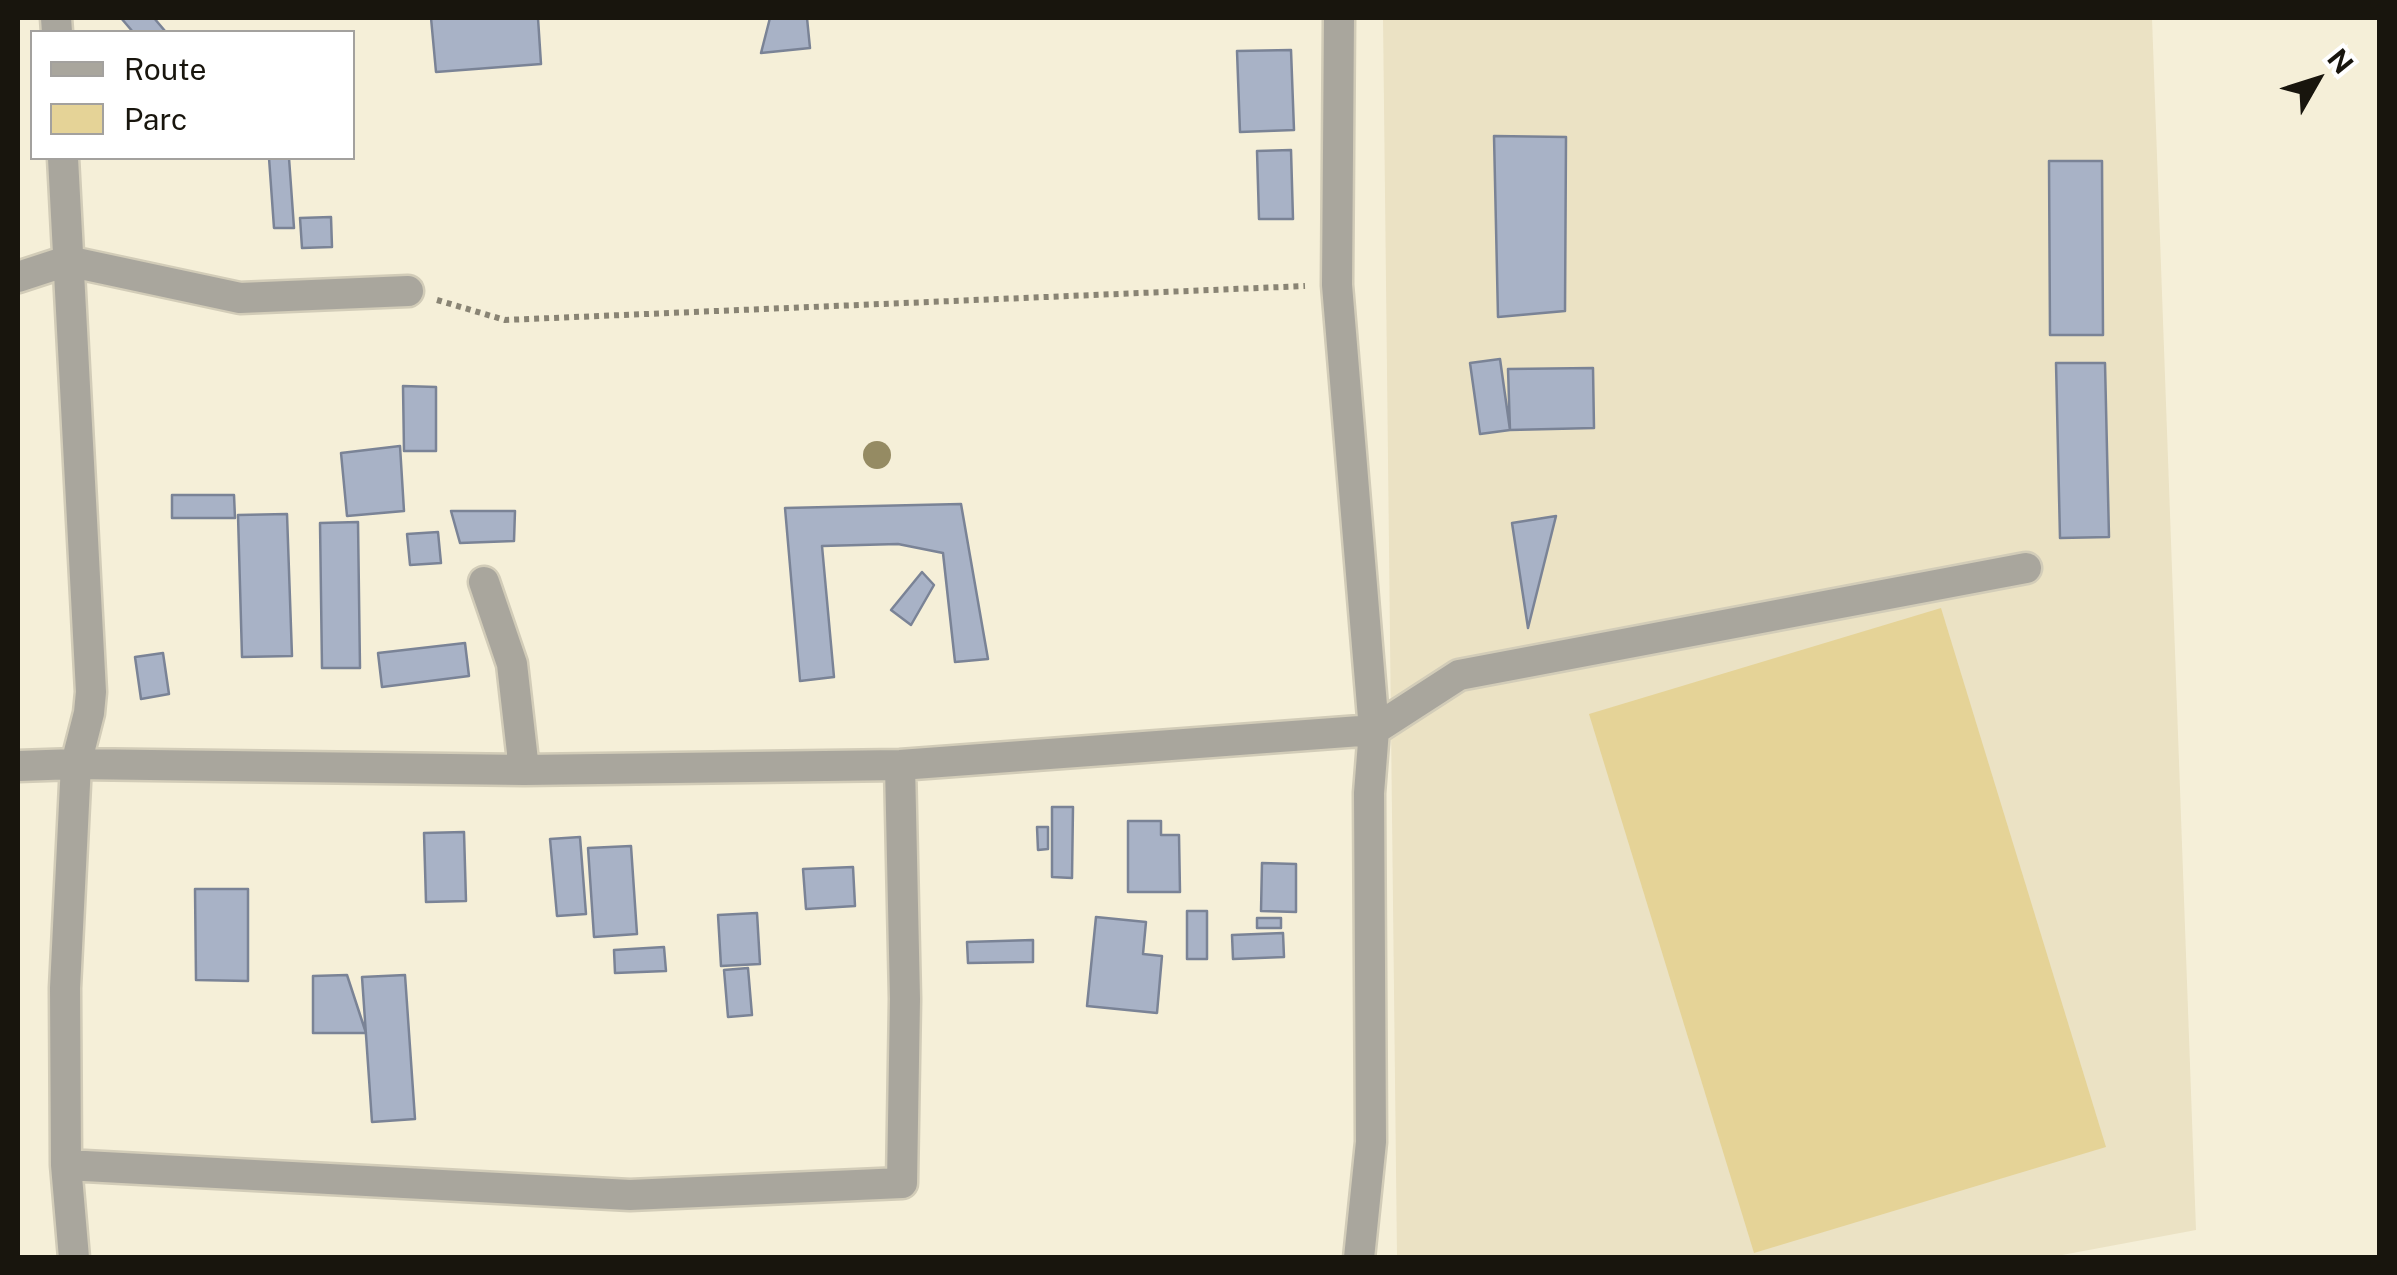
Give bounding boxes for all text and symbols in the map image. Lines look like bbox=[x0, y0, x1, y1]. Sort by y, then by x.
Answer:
legend bbox=[30, 30, 355, 160]
north arrow bbox=[2267, 30, 2367, 130]
text: N bbox=[2321, 42, 2360, 80]
text: Route bbox=[124, 51, 206, 87]
text: Parc bbox=[124, 101, 187, 137]

